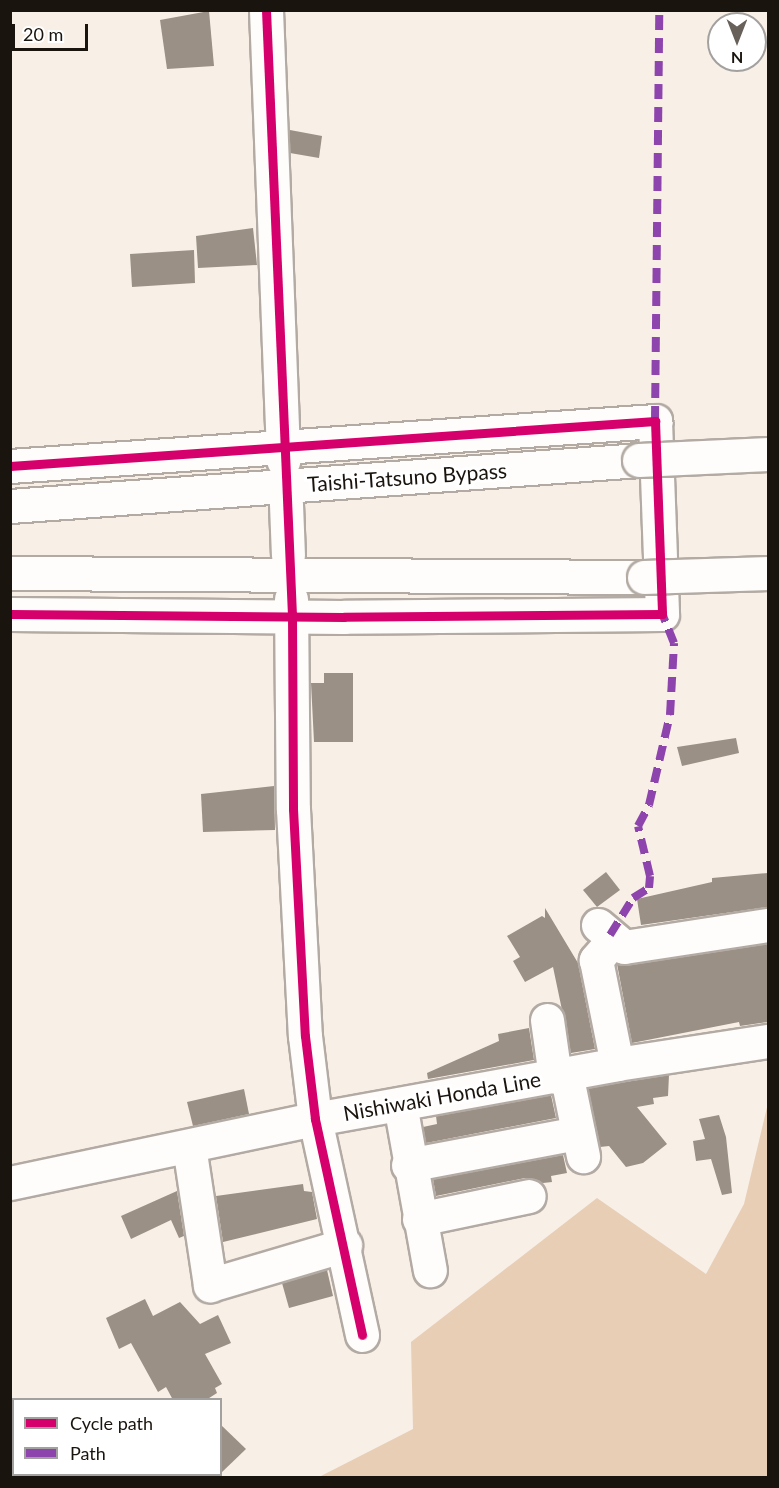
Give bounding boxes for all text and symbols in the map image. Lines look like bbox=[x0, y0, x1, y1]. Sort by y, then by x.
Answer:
scale bar bbox=[15, 12, 92, 50]
north arrow bbox=[707, 12, 767, 72]
text: 20 m bbox=[23, 23, 63, 45]
text: N bbox=[731, 49, 743, 68]
street label: Taishi-Tatsuno Bypass bbox=[306, 457, 508, 497]
street label: Nishiwaki Honda Line bbox=[341, 1066, 543, 1126]
legend bbox=[12, 1398, 222, 1476]
text: Cycle path bbox=[70, 1412, 153, 1434]
text: Path bbox=[70, 1442, 106, 1464]

